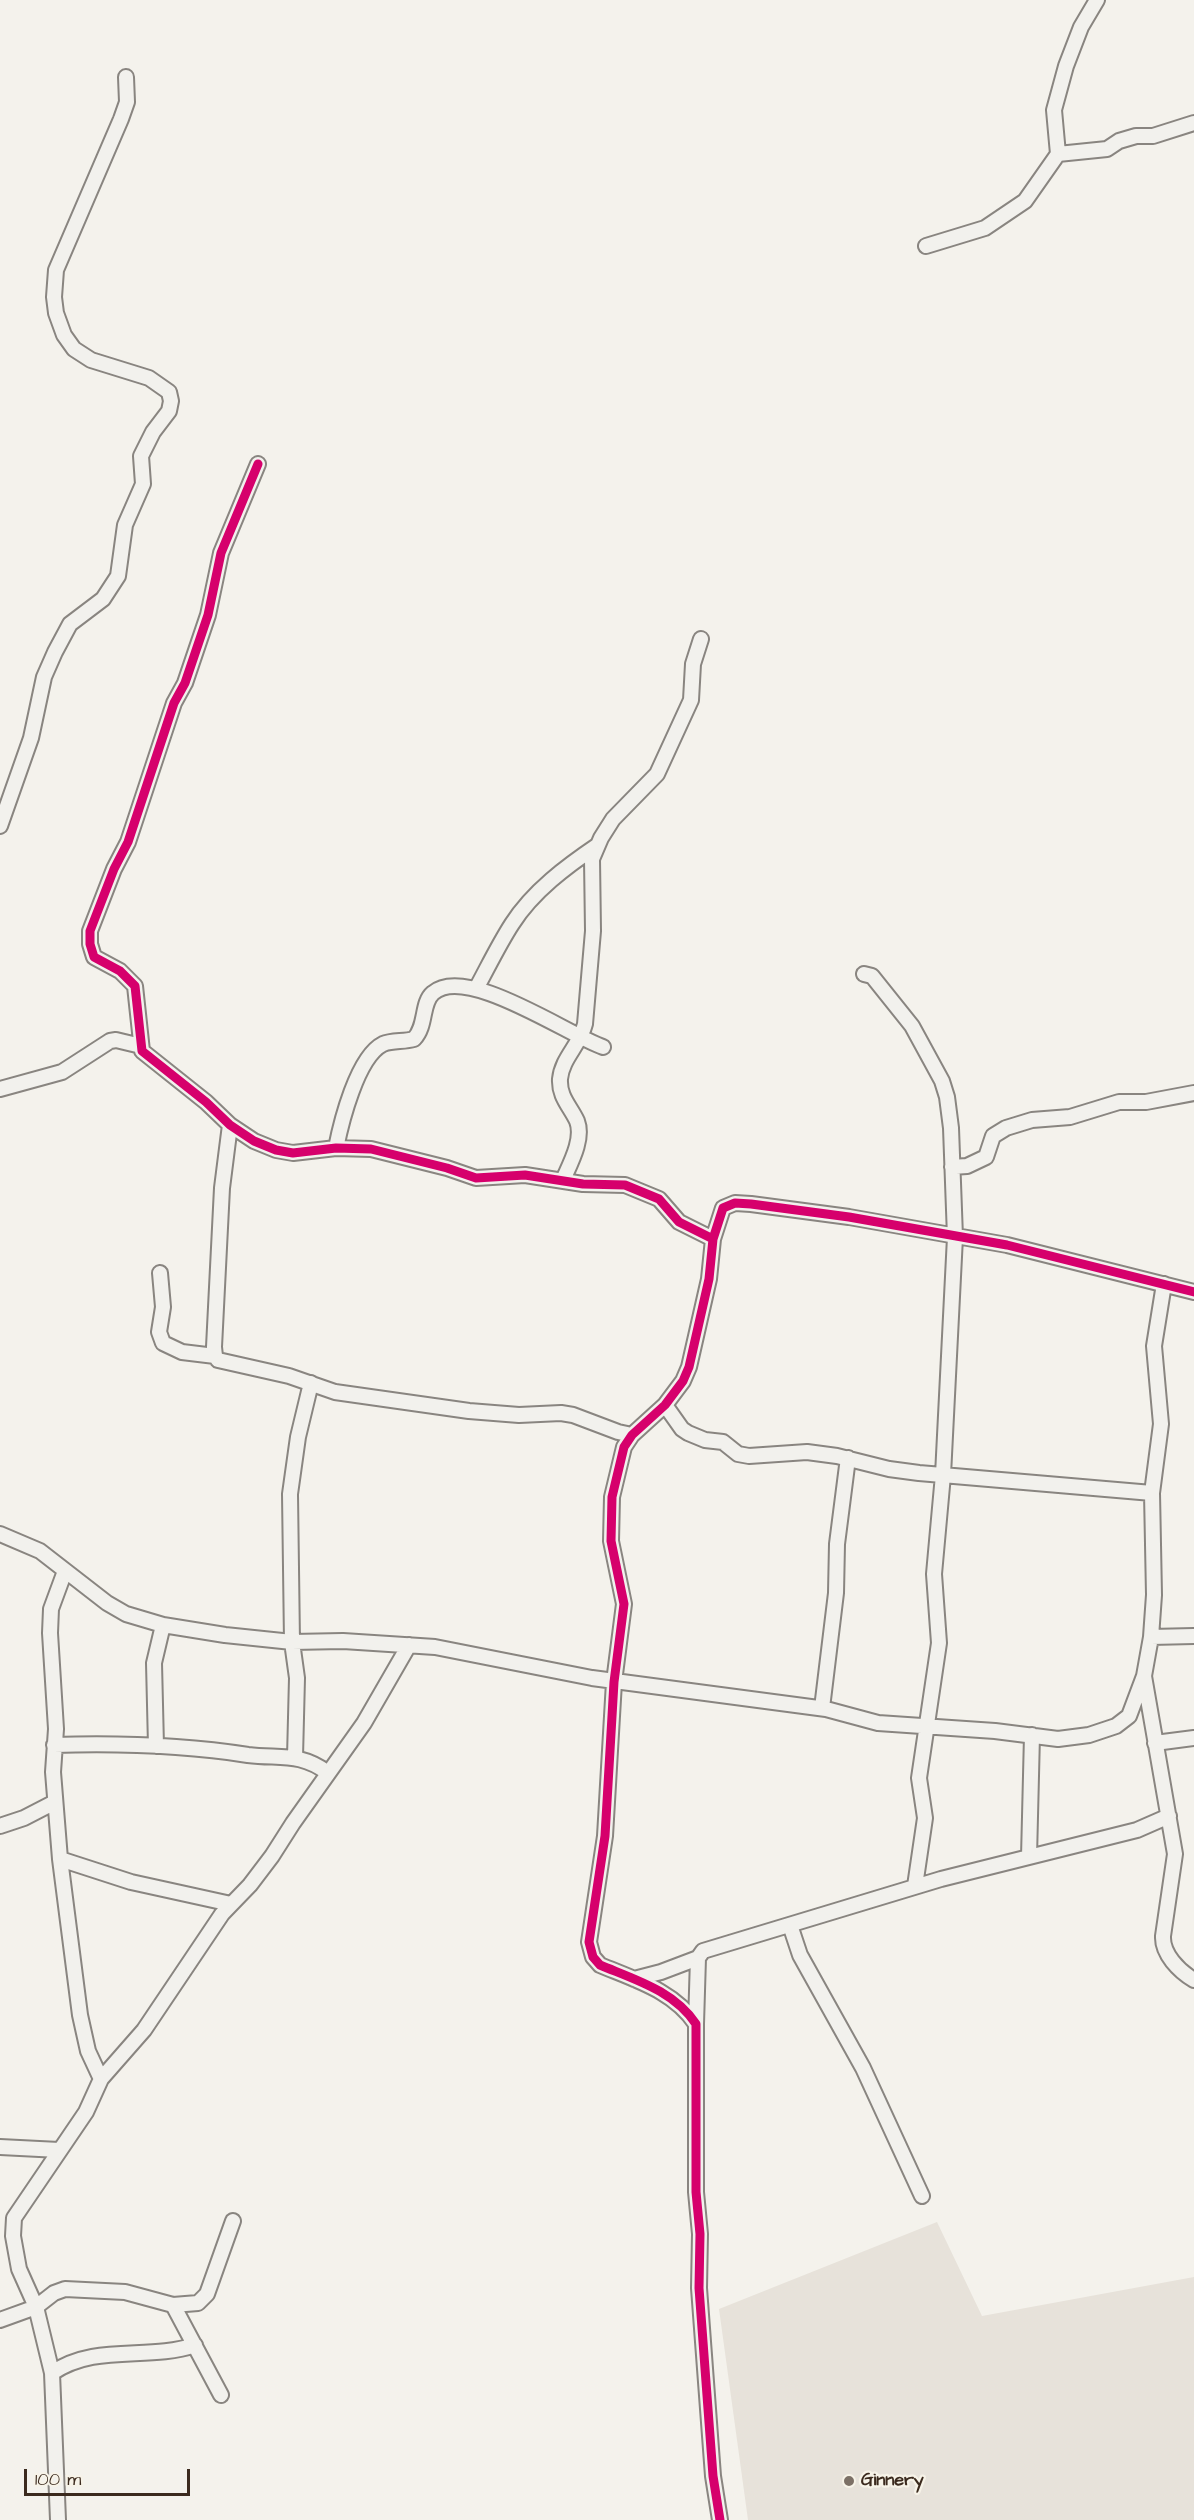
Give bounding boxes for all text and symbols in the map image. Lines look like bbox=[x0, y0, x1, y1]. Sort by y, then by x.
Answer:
scale bar bbox=[27, 2457, 194, 2495]
text: 100 m bbox=[35, 2467, 81, 2492]
place label: Ginnery bbox=[861, 2470, 924, 2492]
marker: Ginnery bbox=[842, 2474, 856, 2488]

